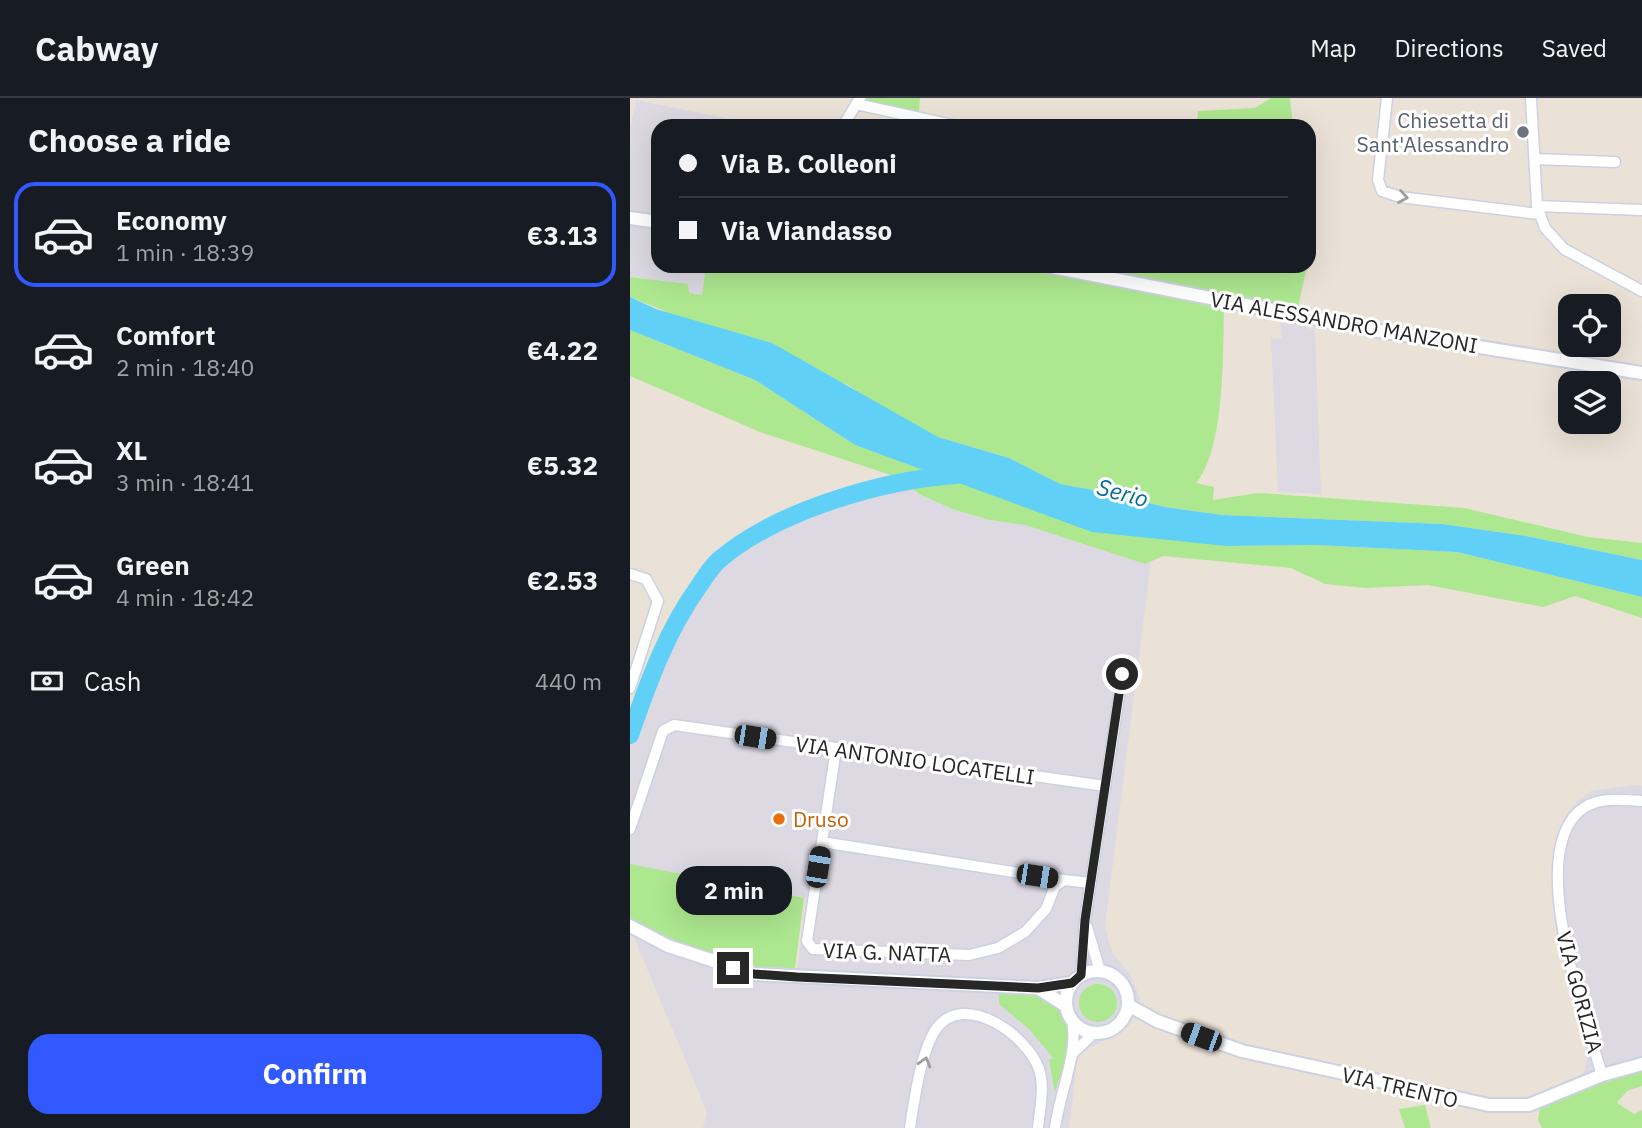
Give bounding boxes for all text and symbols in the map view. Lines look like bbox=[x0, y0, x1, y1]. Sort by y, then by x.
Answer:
text: Cabway bbox=[35, 27, 158, 70]
text: Map bbox=[1310, 32, 1356, 64]
text: Directions bbox=[1394, 32, 1504, 64]
text: Saved bbox=[1542, 32, 1607, 64]
place label: Chiesetta di Sant'Alessandro bbox=[1357, 106, 1509, 158]
text: Choose a ride bbox=[28, 119, 231, 161]
marker: Chiesetta di Sant'Alessandro bbox=[1515, 124, 1531, 140]
text: Via B. Colleoni bbox=[721, 146, 897, 180]
one-way arrow bbox=[1397, 189, 1409, 204]
icon: car bbox=[32, 203, 95, 266]
text: Economy bbox=[116, 203, 227, 237]
text: Via Viandasso bbox=[721, 213, 892, 247]
text: €3.13 bbox=[527, 218, 598, 252]
text: 1 min · 18:39 bbox=[116, 237, 254, 267]
street label: VIA ALESSANDRO MANZONI bbox=[1208, 285, 1480, 359]
map controls bbox=[1558, 294, 1621, 434]
button: locate bbox=[1558, 294, 1621, 357]
icon: car bbox=[32, 318, 95, 381]
text: Comfort bbox=[116, 318, 215, 352]
text: €4.22 bbox=[527, 333, 598, 367]
text: 2 min · 18:40 bbox=[116, 352, 254, 382]
button: layers bbox=[1558, 371, 1621, 434]
icon: car bbox=[32, 433, 95, 496]
text: XL bbox=[116, 433, 147, 467]
text: €5.32 bbox=[527, 448, 598, 482]
text: 3 min · 18:41 bbox=[116, 467, 254, 497]
water label: Serio bbox=[1094, 471, 1152, 513]
icon: car bbox=[32, 548, 95, 611]
text: Green bbox=[116, 548, 190, 582]
text: €2.53 bbox=[527, 563, 598, 597]
text: 4 min · 18:42 bbox=[116, 582, 254, 612]
route start bbox=[1106, 658, 1138, 690]
icon: cash bbox=[28, 662, 66, 700]
text: Cash bbox=[84, 664, 141, 698]
text: 440 m bbox=[535, 666, 602, 696]
car bbox=[733, 723, 778, 751]
street label: VIA ANTONIO LOCATELLI bbox=[794, 729, 1036, 791]
place label: Druso bbox=[793, 805, 849, 833]
marker: Druso bbox=[771, 811, 787, 827]
car bbox=[805, 845, 832, 889]
car bbox=[1015, 862, 1060, 890]
callout: 2 min bbox=[675, 866, 791, 916]
text: 2 min bbox=[704, 875, 764, 905]
street label: VIA GORIZIA bbox=[1550, 928, 1610, 1056]
street label: VIA G. NATTA bbox=[822, 936, 952, 968]
route end bbox=[717, 952, 749, 984]
car bbox=[1178, 1020, 1225, 1054]
button: Confirm bbox=[28, 1034, 602, 1114]
one-way arrow bbox=[916, 1056, 931, 1068]
street label: VIA TRENTO bbox=[1339, 1060, 1461, 1114]

